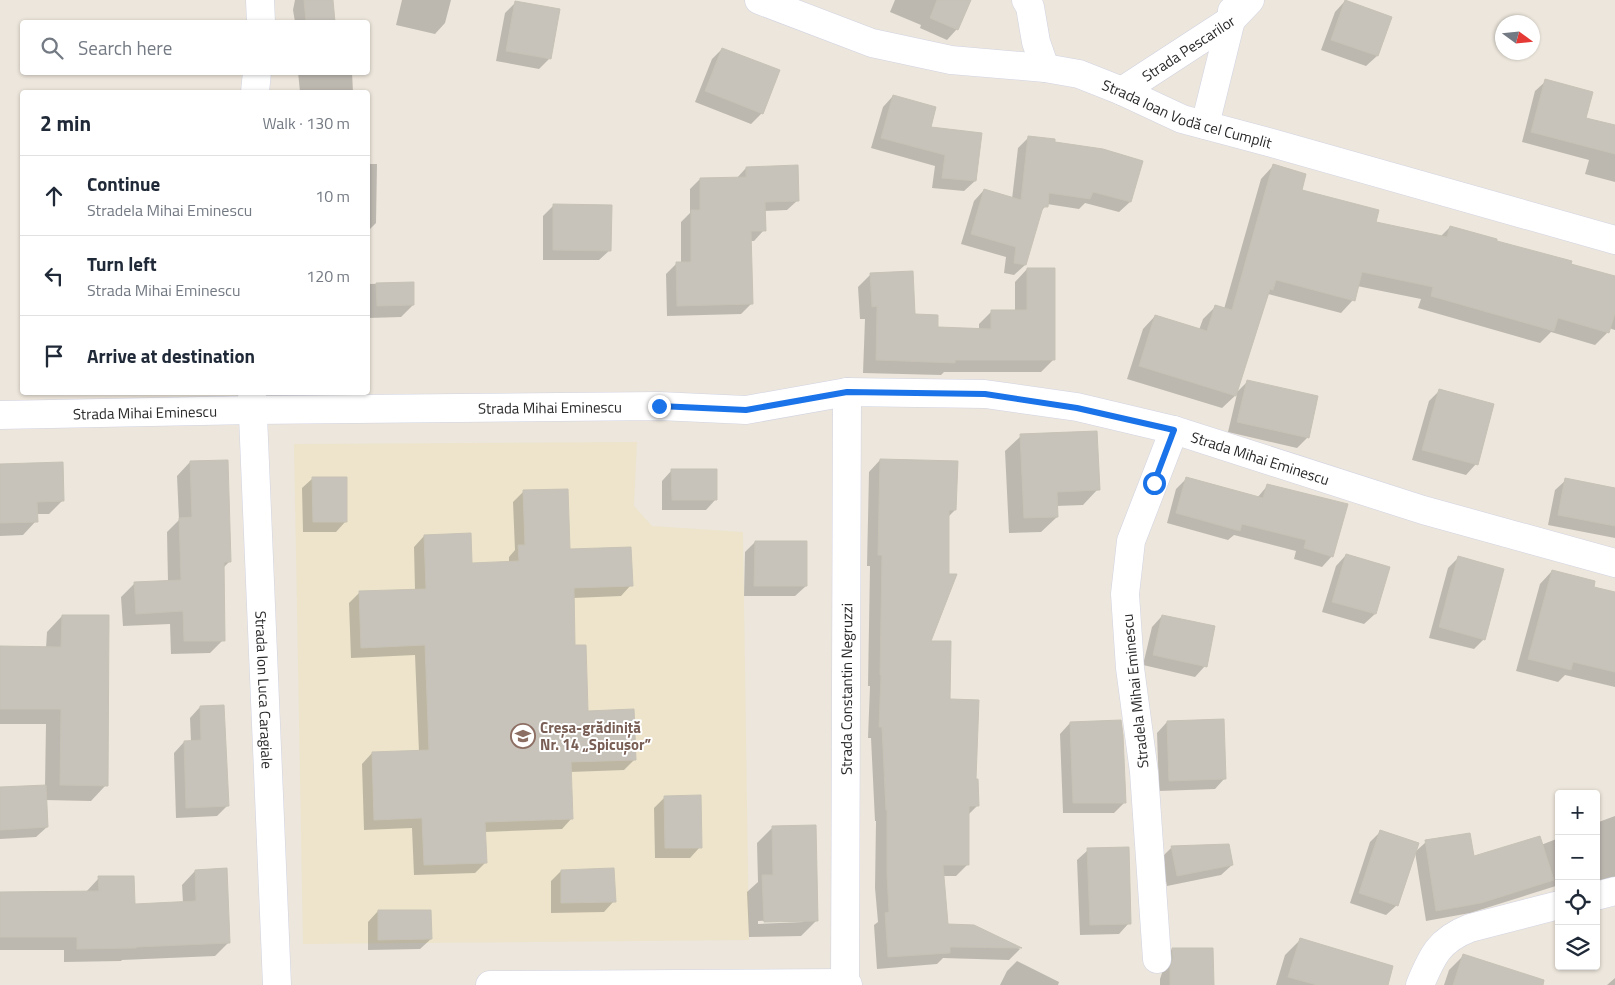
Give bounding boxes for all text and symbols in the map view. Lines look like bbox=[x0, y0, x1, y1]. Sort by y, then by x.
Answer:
street label: Strada Pescarilor bbox=[1137, 9, 1239, 87]
north arrow bbox=[1495, 15, 1540, 60]
search box bbox=[20, 20, 370, 75]
text: Search here bbox=[78, 33, 172, 62]
icon: search bbox=[38, 34, 66, 62]
street label: Strada Ioan Vodă cel Cumplit bbox=[1099, 73, 1275, 154]
text: 2 min bbox=[40, 107, 91, 139]
text: Walk · 130 m bbox=[262, 111, 350, 135]
text: Continue bbox=[87, 169, 160, 198]
icon: ahead bbox=[40, 182, 68, 210]
text: 10 m bbox=[315, 184, 350, 208]
text: Stradela Mihai Eminescu bbox=[87, 198, 252, 222]
text: Turn left bbox=[87, 249, 157, 278]
icon: left bbox=[40, 262, 68, 290]
text: 120 m bbox=[306, 264, 350, 288]
text: Strada Mihai Eminescu bbox=[87, 278, 241, 302]
text: Arrive at destination bbox=[87, 341, 255, 370]
icon: arrive bbox=[40, 342, 68, 370]
street label: Strada Mihai Eminescu bbox=[478, 395, 622, 419]
route end bbox=[648, 395, 671, 418]
street label: Strada Mihai Eminescu bbox=[73, 399, 217, 425]
street label: Strada Mihai Eminescu bbox=[1188, 425, 1332, 491]
route start bbox=[1143, 472, 1166, 495]
street label: Strada Constantin Negruzzi bbox=[834, 603, 858, 775]
street label: Strada Ion Luca Caragiale bbox=[250, 610, 279, 769]
street label: Stradela Mihai Eminescu bbox=[1115, 613, 1155, 769]
place label: Creșa-grădiniță Nr. 14 „Spicușor” bbox=[540, 716, 652, 756]
school or university icon: Creșa-grădiniță Nr. 14 „Spicușor” bbox=[510, 723, 536, 749]
map controls bbox=[1555, 790, 1600, 970]
button: + bbox=[1555, 790, 1600, 835]
button: − bbox=[1555, 835, 1600, 880]
button: locate bbox=[1555, 880, 1600, 925]
button: layers bbox=[1555, 925, 1600, 970]

